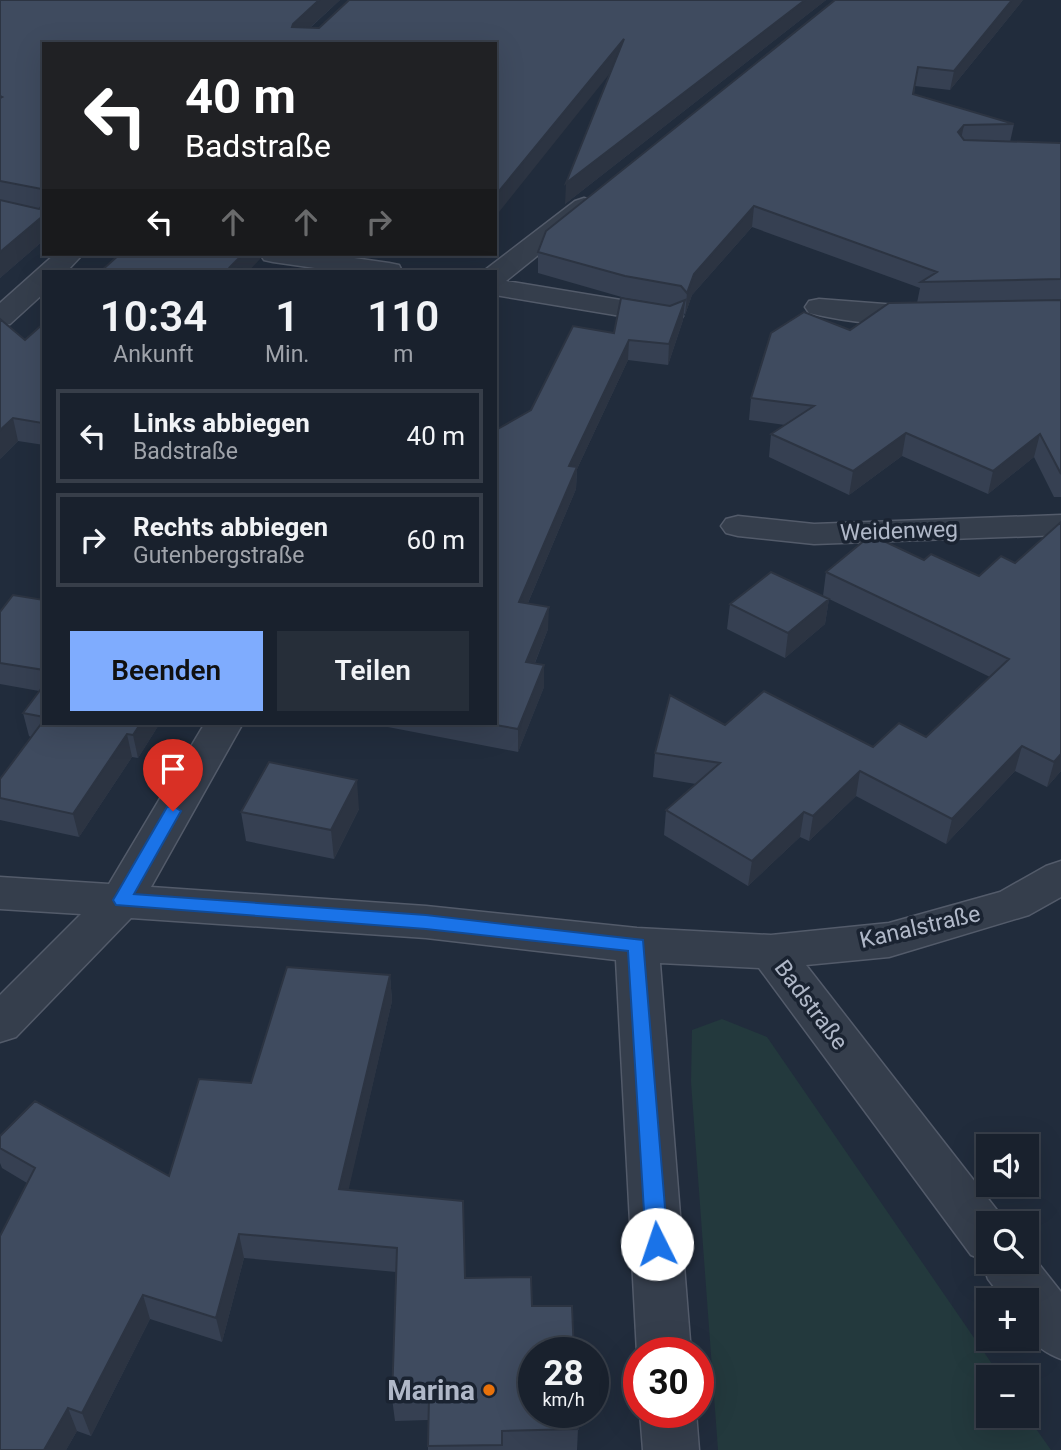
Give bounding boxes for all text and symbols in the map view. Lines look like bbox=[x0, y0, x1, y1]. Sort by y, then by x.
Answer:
text: 40 m bbox=[185, 68, 296, 125]
icon: left bbox=[70, 70, 161, 161]
text: Badstraße bbox=[185, 127, 331, 165]
icon: left bbox=[141, 203, 179, 241]
icon: ahead bbox=[214, 203, 252, 241]
icon: ahead bbox=[287, 203, 325, 241]
icon: right bbox=[360, 203, 398, 241]
text: 10:34 bbox=[100, 292, 207, 341]
text: 1 bbox=[275, 292, 299, 341]
text: 110 bbox=[367, 292, 439, 341]
text: Ankunft bbox=[113, 341, 194, 368]
text: Min. bbox=[265, 341, 309, 368]
text: m bbox=[393, 341, 413, 368]
text: Links abbiegen bbox=[133, 408, 310, 438]
icon: left bbox=[74, 417, 112, 455]
text: 40 m bbox=[407, 421, 465, 451]
text: Badstraße bbox=[133, 438, 238, 465]
text: Rechts abbiegen bbox=[133, 512, 328, 542]
street label: Weidenweg bbox=[840, 515, 958, 547]
icon: right bbox=[74, 521, 112, 559]
text: 60 m bbox=[407, 525, 465, 555]
text: Gutenbergstraße bbox=[133, 542, 305, 569]
button: Beenden bbox=[70, 631, 263, 711]
button: Teilen bbox=[277, 631, 469, 711]
pin bbox=[143, 739, 203, 811]
icon: arrive bbox=[154, 750, 192, 788]
street label: Kanalstraße bbox=[857, 900, 983, 954]
street label: Badstraße bbox=[769, 955, 853, 1055]
map controls bbox=[976, 1134, 1039, 1428]
button: sound bbox=[976, 1134, 1039, 1197]
position arrow bbox=[620, 1207, 694, 1281]
button: search bbox=[976, 1211, 1039, 1274]
button: + bbox=[976, 1288, 1039, 1351]
speed limit sign: 30 bbox=[623, 1337, 714, 1428]
text: 28 bbox=[543, 1353, 584, 1394]
button: − bbox=[976, 1365, 1039, 1428]
place label: Marina bbox=[387, 1374, 475, 1407]
marker: Marina bbox=[481, 1382, 497, 1398]
text: km/h bbox=[542, 1389, 585, 1410]

